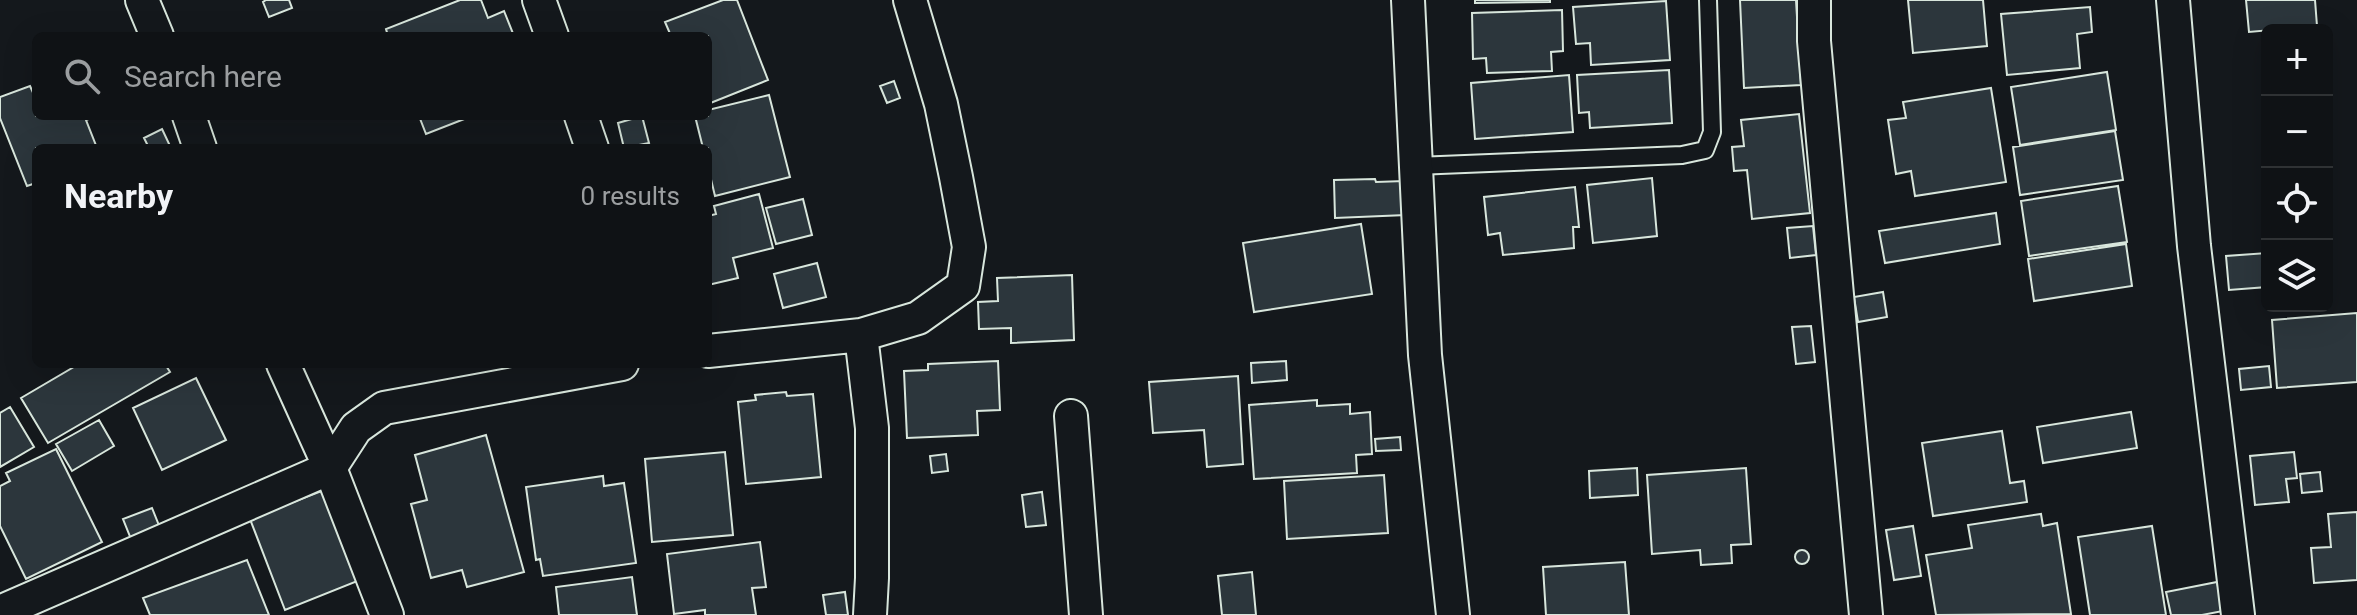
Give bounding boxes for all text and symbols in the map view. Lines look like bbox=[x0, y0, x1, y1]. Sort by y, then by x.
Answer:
map controls bbox=[2261, 24, 2333, 312]
button: + bbox=[2261, 24, 2333, 96]
search box bbox=[32, 32, 712, 120]
icon: search bbox=[60, 54, 104, 98]
text: Search here bbox=[124, 59, 282, 94]
button: − bbox=[2261, 96, 2333, 168]
button: locate bbox=[2261, 168, 2333, 240]
text: Nearby bbox=[64, 176, 173, 216]
text: 0 results bbox=[581, 181, 680, 211]
button: layers bbox=[2261, 240, 2333, 312]

